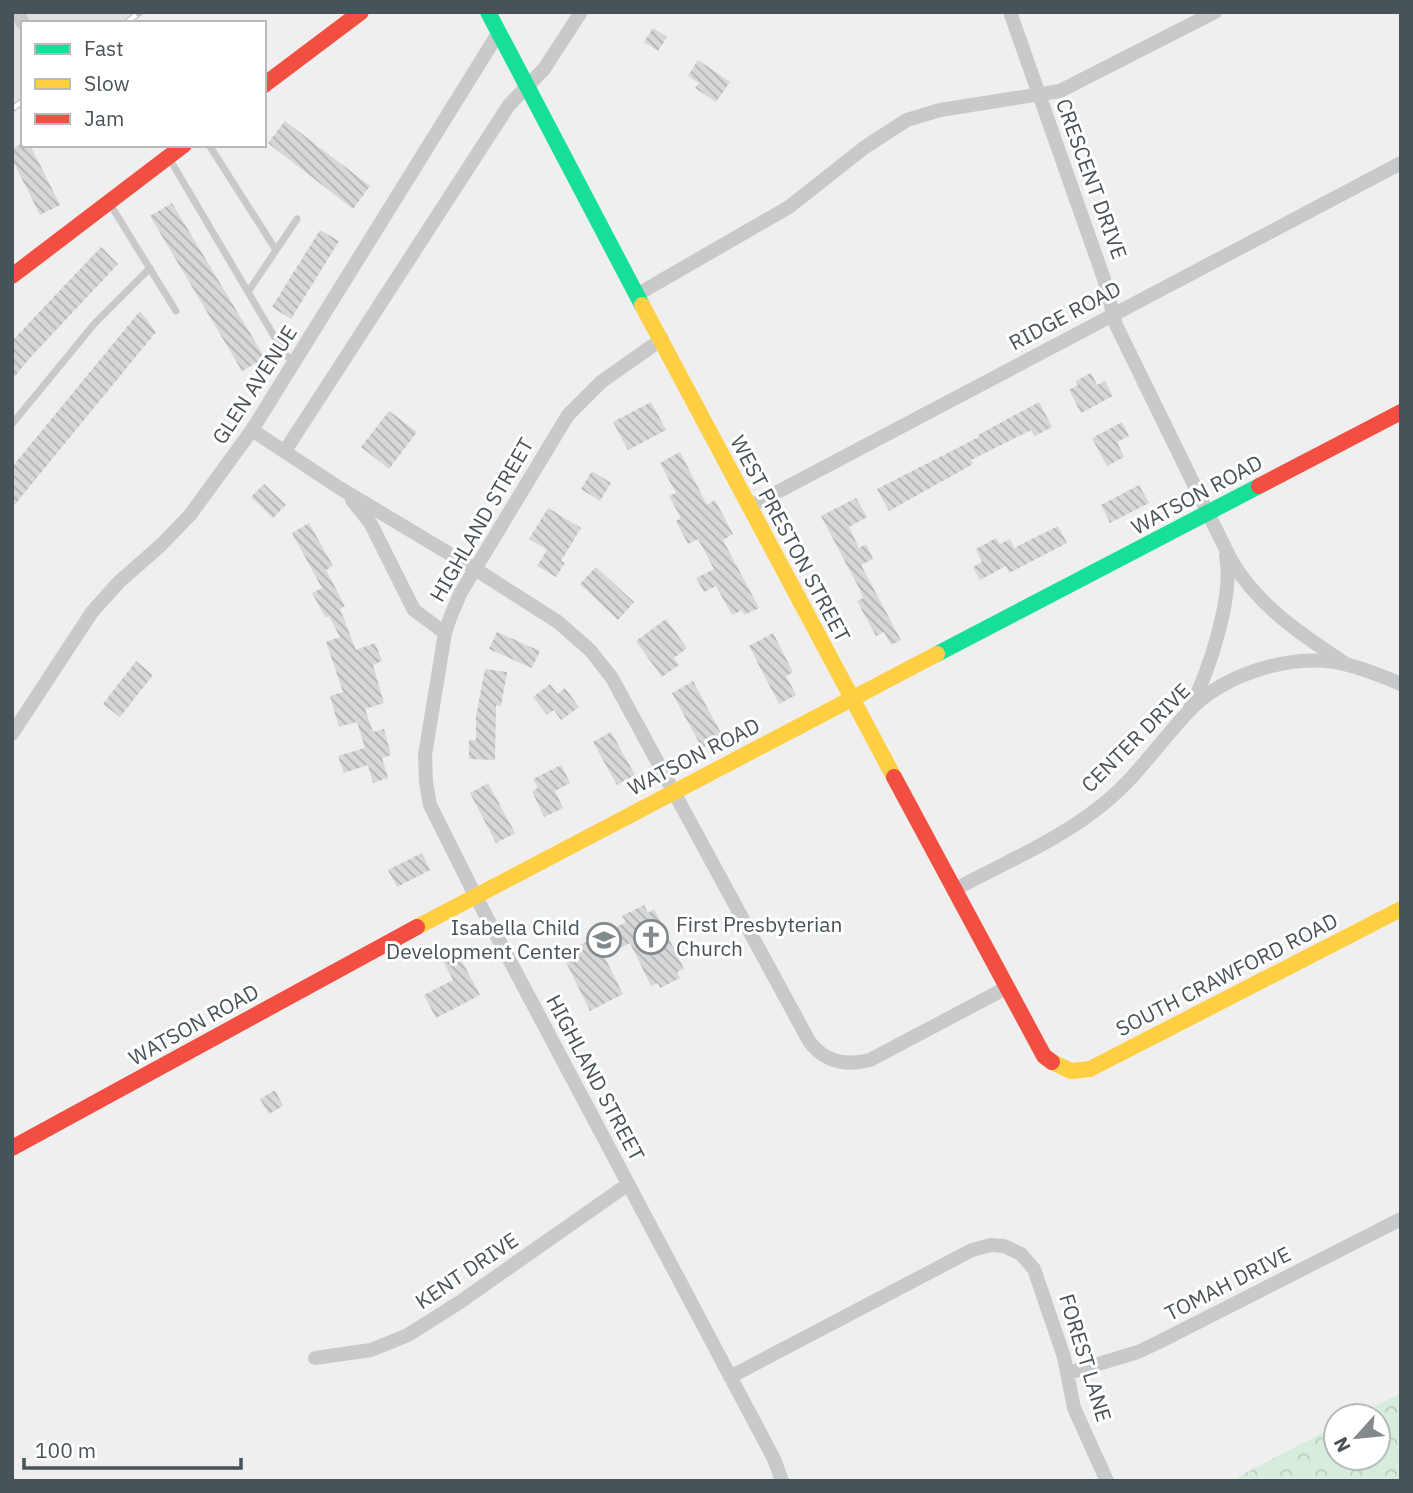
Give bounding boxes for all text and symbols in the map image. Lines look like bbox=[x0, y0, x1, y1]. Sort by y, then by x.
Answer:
legend bbox=[21, 21, 266, 147]
text: Fast bbox=[84, 34, 124, 62]
text: Slow bbox=[84, 69, 130, 97]
street label: CRESCENT DRIVE bbox=[1050, 94, 1134, 263]
text: Jam bbox=[84, 104, 124, 132]
street label: RIDGE ROAD bbox=[1004, 274, 1125, 356]
street label: GLEN AVENUE bbox=[205, 320, 303, 449]
street label: WEST PRESTON STREET bbox=[724, 430, 857, 647]
street label: HIGHLAND STREET bbox=[423, 432, 539, 607]
street label: WATSON ROAD bbox=[1126, 448, 1267, 540]
street label: CENTER DRIVE bbox=[1075, 677, 1196, 798]
street label: WATSON ROAD bbox=[623, 711, 764, 801]
street label: SOUTH CRAWFORD ROAD bbox=[1111, 906, 1342, 1042]
place label: First Presbyterian Church bbox=[676, 910, 842, 962]
place label: Isabella Child Development Center bbox=[386, 913, 580, 965]
church icon: First Presbyterian Church bbox=[632, 918, 670, 956]
school or university icon: Isabella Child Development Center bbox=[585, 921, 623, 959]
street label: WATSON ROAD bbox=[123, 977, 264, 1071]
street label: HIGHLAND STREET bbox=[540, 989, 652, 1166]
street label: KENT DRIVE bbox=[410, 1225, 523, 1315]
street label: TOMAH DRIVE bbox=[1160, 1239, 1295, 1327]
street label: FOREST LANE bbox=[1053, 1290, 1119, 1425]
north arrow bbox=[1322, 1402, 1392, 1472]
scale bar bbox=[24, 1426, 242, 1470]
text: N bbox=[1328, 1433, 1356, 1456]
text: 100 m bbox=[35, 1436, 96, 1464]

